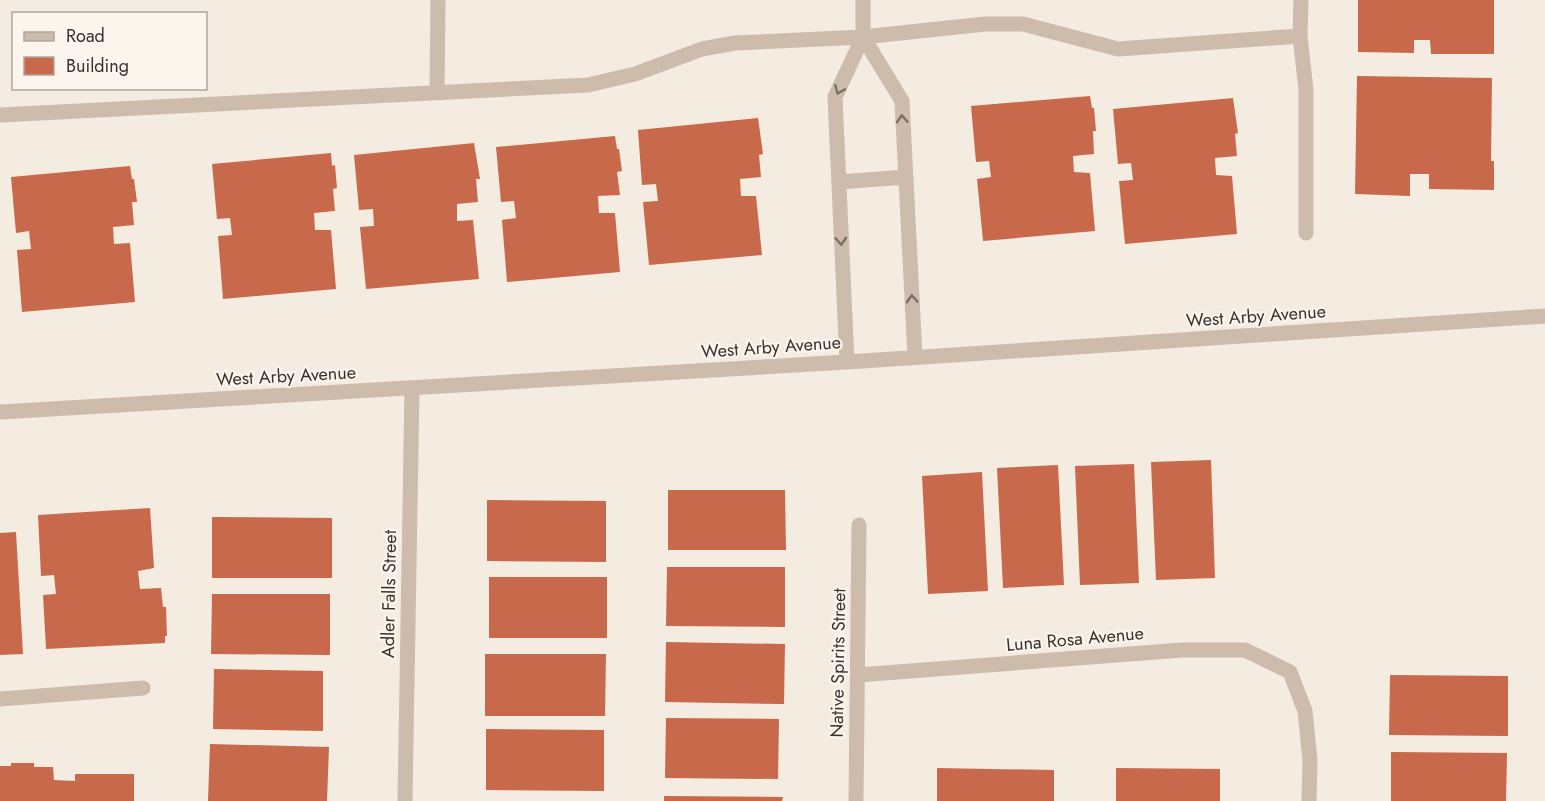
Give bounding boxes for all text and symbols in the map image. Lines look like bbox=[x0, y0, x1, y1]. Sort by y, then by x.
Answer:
legend bbox=[12, 12, 207, 90]
text: Road bbox=[66, 23, 105, 49]
text: Building bbox=[66, 53, 129, 79]
one-way arrow bbox=[834, 83, 846, 94]
one-way arrow bbox=[896, 114, 909, 123]
one-way arrow bbox=[835, 236, 848, 245]
one-way arrow bbox=[906, 294, 919, 303]
street label: West Arby Avenue bbox=[1185, 298, 1327, 334]
street label: West Arby Avenue bbox=[700, 329, 842, 365]
street label: West Arby Avenue bbox=[215, 359, 357, 393]
street label: Adler Falls Street bbox=[375, 529, 403, 658]
street label: Native Spirits Street bbox=[824, 587, 852, 738]
street label: Luna Rosa Avenue bbox=[1005, 620, 1145, 658]

